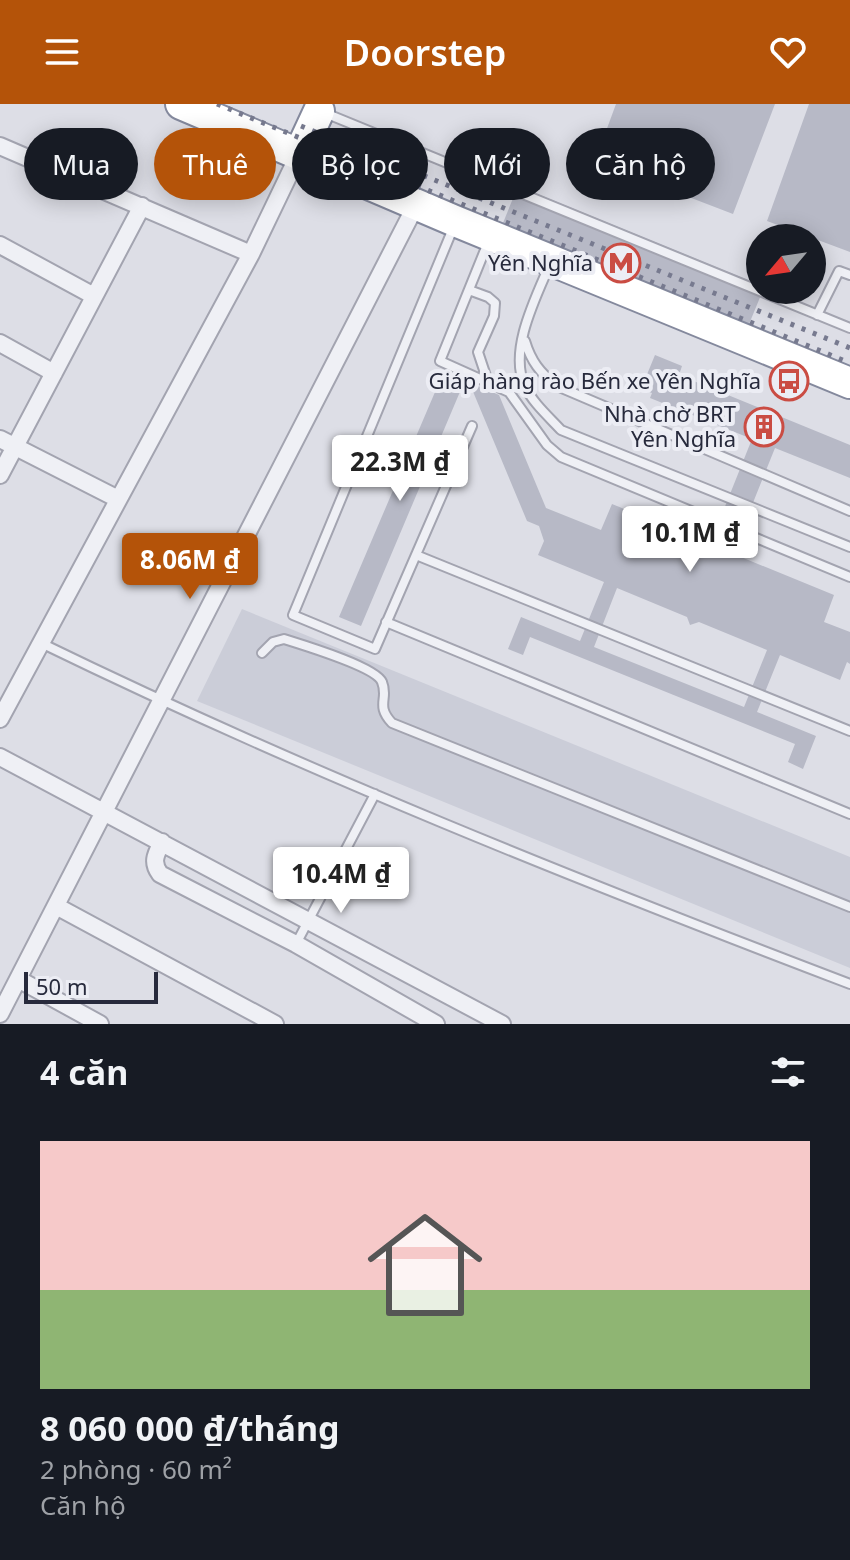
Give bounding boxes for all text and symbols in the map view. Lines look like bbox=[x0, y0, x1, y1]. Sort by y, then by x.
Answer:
text: Doorstep bbox=[344, 28, 506, 77]
icon: menu bbox=[40, 30, 84, 74]
icon: heart bbox=[766, 30, 810, 74]
chip: Mua bbox=[24, 128, 138, 200]
chip: Thuê bbox=[154, 128, 276, 200]
chip: Bộ lọc bbox=[292, 128, 428, 200]
chip: Mới bbox=[444, 128, 550, 200]
chip: Căn hộ bbox=[566, 128, 715, 200]
north arrow bbox=[746, 224, 826, 304]
map controls bbox=[746, 224, 826, 304]
metro station icon: Yên Nghĩa bbox=[600, 242, 642, 284]
place label: Yên Nghĩa bbox=[488, 247, 593, 277]
bus stop icon: Giáp hàng rào Bến xe Yên Nghĩa bbox=[768, 360, 810, 402]
place label: Giáp hàng rào Bến xe Yên Nghĩa bbox=[429, 365, 761, 395]
place label: Nhà chờ BRT Yên Nghĩa bbox=[604, 398, 736, 453]
building icon: Nhà chờ BRT Yên Nghĩa bbox=[743, 406, 785, 448]
pin: 22.3M ₫ bbox=[326, 435, 474, 503]
text: 22.3M ₫ bbox=[350, 443, 450, 479]
pin: 10.1M ₫ bbox=[616, 506, 764, 574]
text: 10.1M ₫ bbox=[640, 514, 740, 550]
pin: 8.06M ₫ bbox=[116, 533, 264, 601]
text: 8.06M ₫ bbox=[140, 541, 240, 577]
pin: 10.4M ₫ bbox=[267, 847, 415, 915]
text: 10.4M ₫ bbox=[291, 855, 391, 891]
scale bar bbox=[24, 968, 158, 1004]
text: 50 m bbox=[36, 971, 87, 1001]
text: 4 căn bbox=[40, 1049, 128, 1095]
icon: filters bbox=[766, 1050, 810, 1094]
icon: home bbox=[353, 1193, 497, 1337]
text: 8 060 000 ₫/tháng bbox=[40, 1405, 340, 1451]
text: 2 phòng · 60 m² bbox=[40, 1451, 232, 1487]
text: Căn hộ bbox=[40, 1487, 126, 1523]

